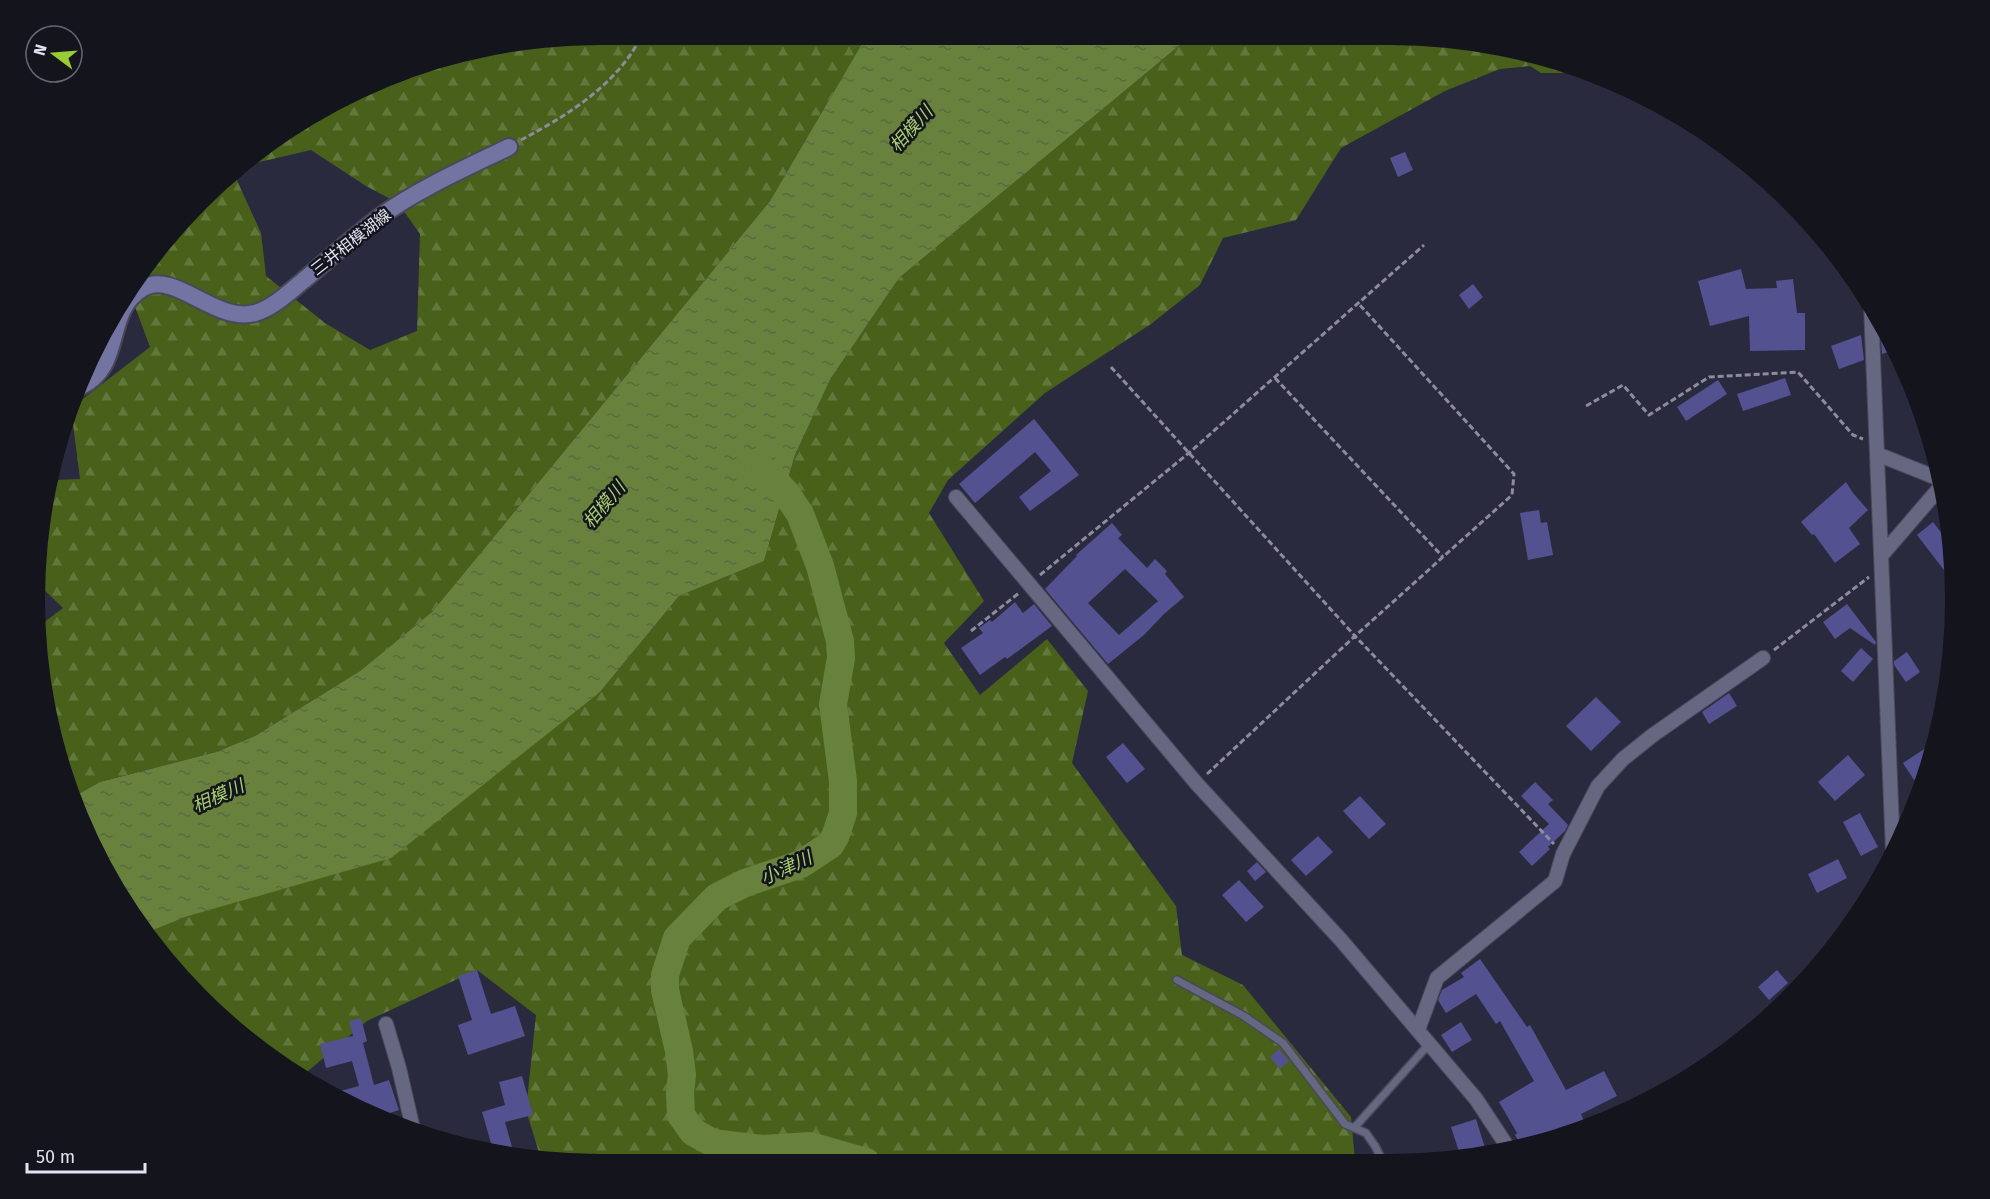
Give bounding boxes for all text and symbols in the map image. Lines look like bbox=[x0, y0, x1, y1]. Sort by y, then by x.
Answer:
north arrow bbox=[24, 24, 84, 84]
text: N bbox=[29, 42, 51, 58]
water label: 相模川 bbox=[885, 100, 939, 156]
street label: 三井相模湖線 bbox=[307, 205, 395, 279]
water label: 相模川 bbox=[578, 476, 631, 533]
water label: 相模川 bbox=[189, 774, 249, 817]
water label: 小津川 bbox=[757, 846, 817, 889]
scale bar bbox=[27, 1136, 146, 1174]
text: 50 m bbox=[36, 1146, 75, 1168]

